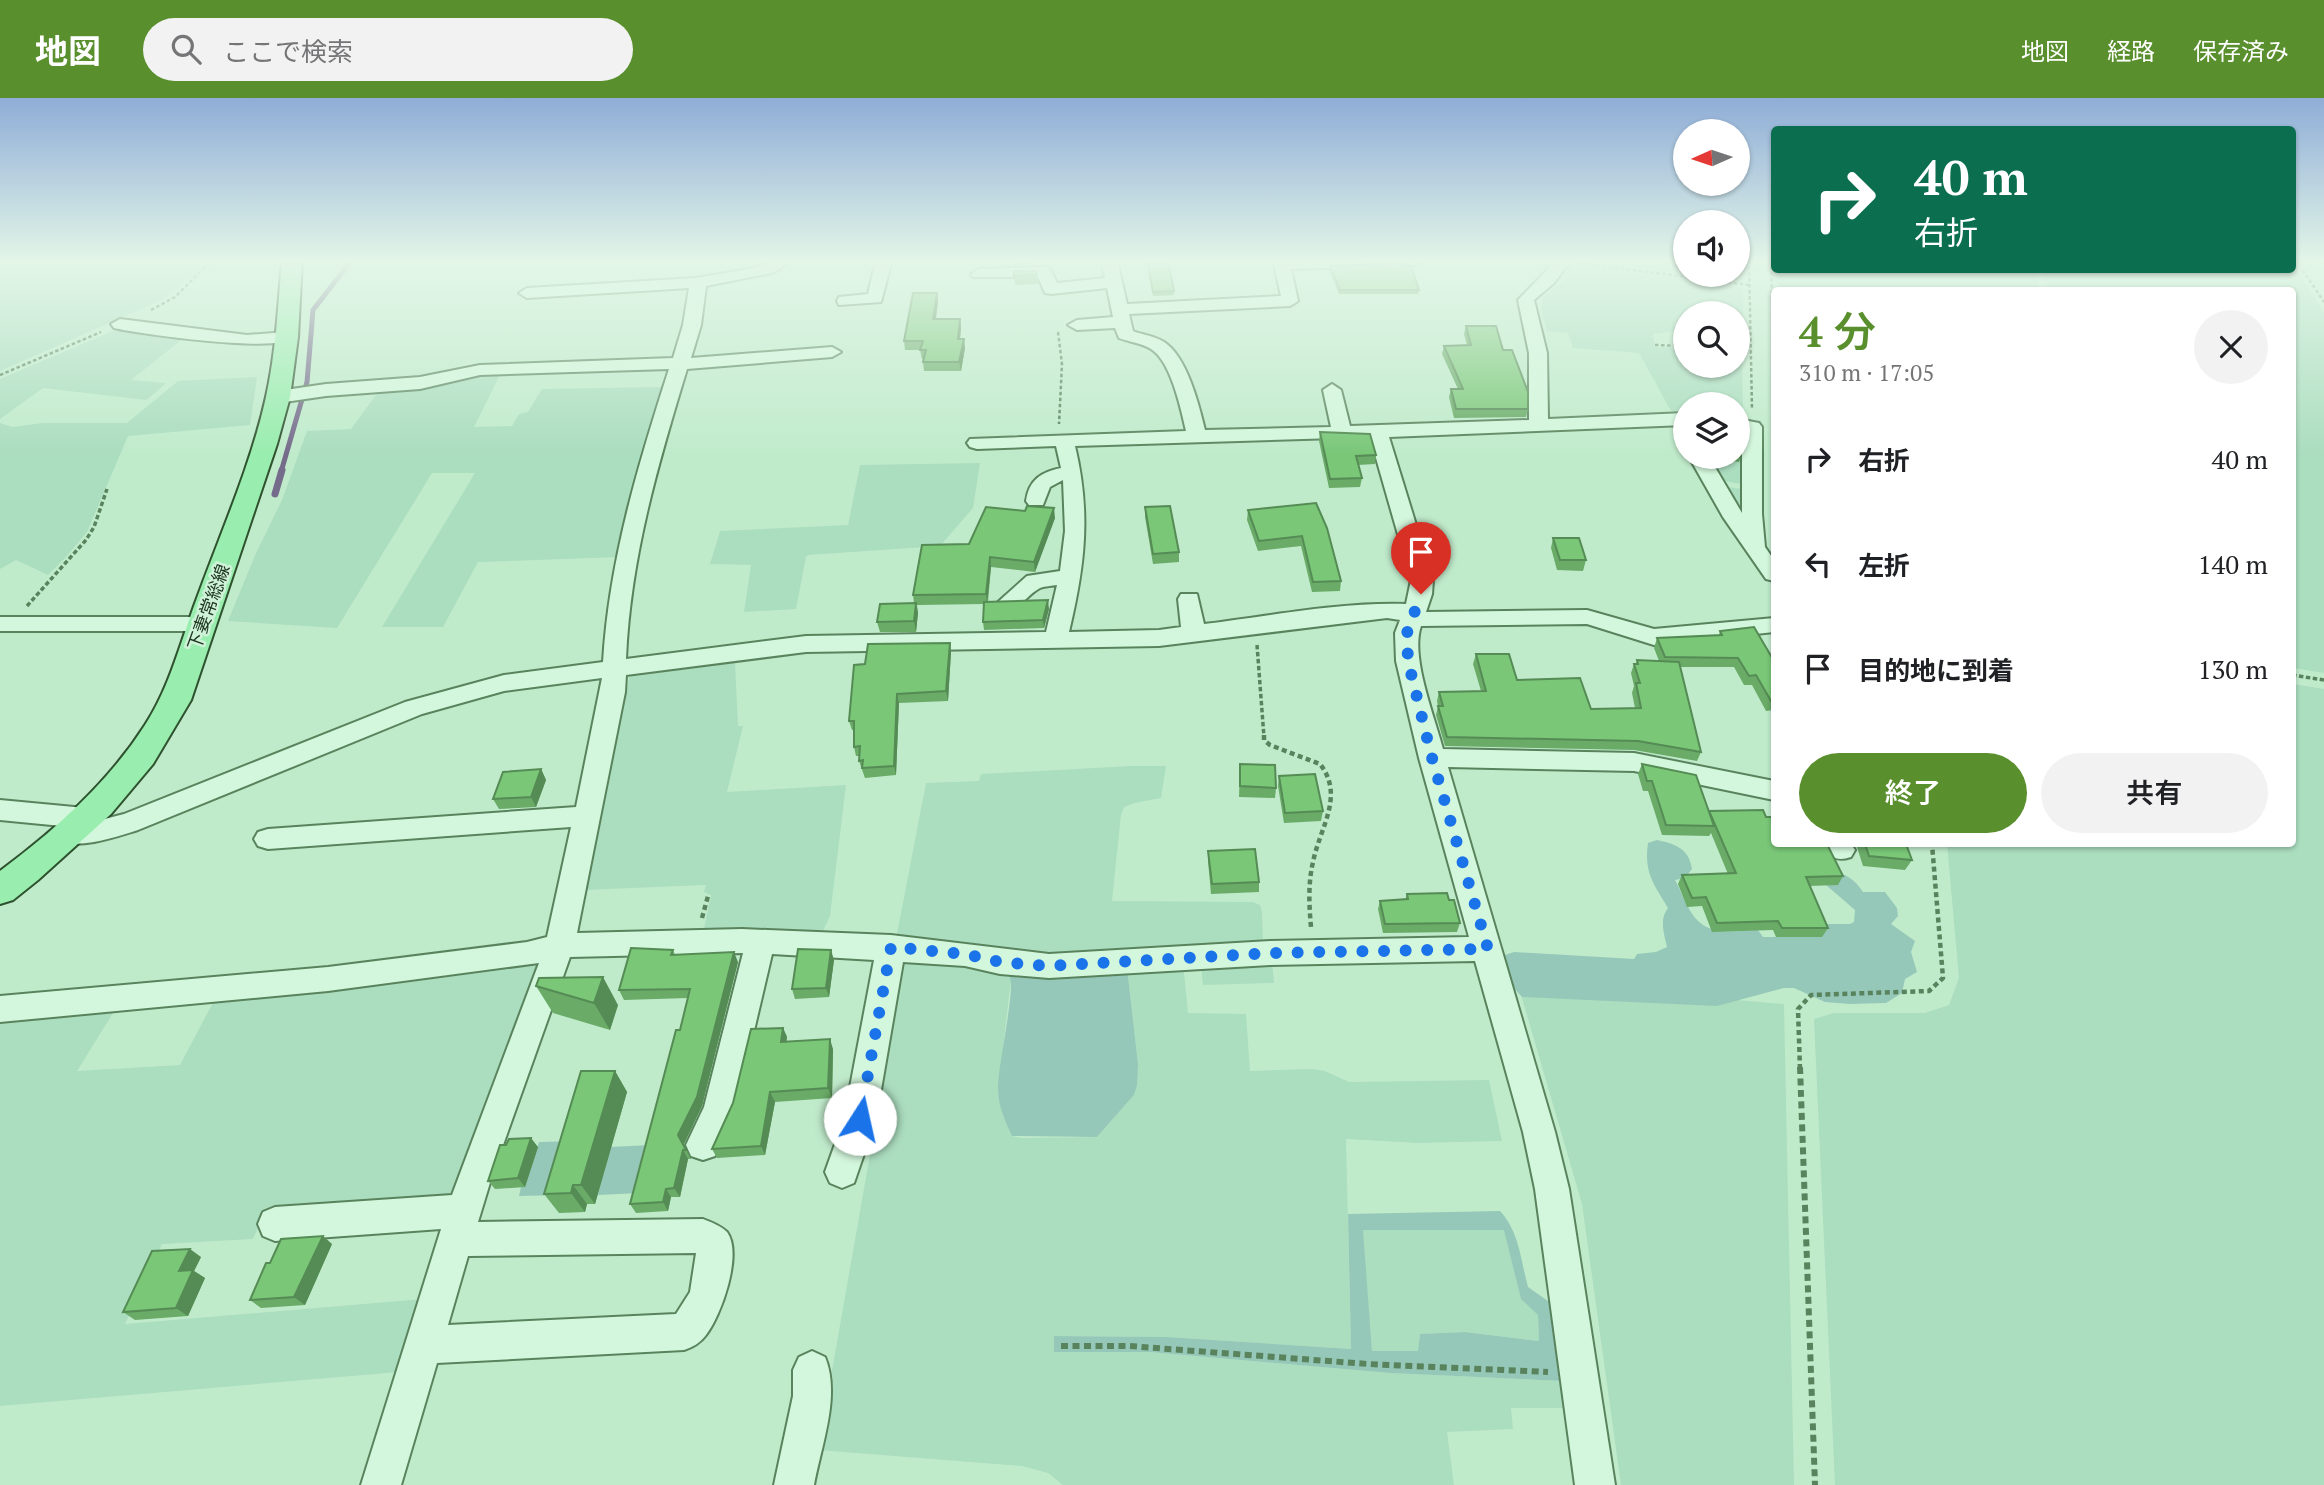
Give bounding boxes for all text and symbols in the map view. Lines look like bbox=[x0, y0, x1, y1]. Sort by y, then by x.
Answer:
search box bbox=[143, 18, 633, 81]
text: 地図 bbox=[35, 29, 101, 72]
icon: search bbox=[167, 30, 205, 68]
text: ここで検索 bbox=[223, 34, 353, 68]
text: 地図 bbox=[2021, 35, 2069, 67]
text: 経路 bbox=[2107, 35, 2155, 67]
text: 保存済み bbox=[2193, 35, 2289, 67]
north arrow bbox=[1673, 119, 1750, 196]
map controls bbox=[1673, 119, 1750, 469]
text: 40 m bbox=[1914, 144, 2028, 209]
icon: right bbox=[1799, 154, 1890, 245]
button: sound bbox=[1673, 210, 1750, 287]
text: 右折 bbox=[1914, 211, 1978, 253]
button: search bbox=[1673, 301, 1750, 378]
text: 4 分 bbox=[1799, 303, 1876, 359]
button: close bbox=[2194, 310, 2268, 384]
text: 310 m · 17:05 bbox=[1799, 357, 1934, 388]
button: layers bbox=[1673, 392, 1750, 469]
icon: right bbox=[1799, 440, 1837, 478]
text: 40 m bbox=[2212, 442, 2268, 476]
text: 右折 bbox=[1858, 443, 1910, 477]
pin bbox=[1391, 522, 1451, 594]
icon: arrive bbox=[1402, 533, 1440, 571]
icon: left bbox=[1799, 545, 1837, 583]
text: 140 m bbox=[2198, 547, 2268, 581]
text: 左折 bbox=[1858, 548, 1910, 582]
street label: 下妻常総線 bbox=[181, 561, 235, 653]
icon: arrive bbox=[1799, 650, 1837, 688]
text: 130 m bbox=[2198, 652, 2268, 686]
text: 目的地に到着 bbox=[1858, 653, 2014, 687]
button: 終了 bbox=[1799, 753, 2027, 833]
button: 共有 bbox=[2041, 753, 2268, 833]
position arrow bbox=[823, 1082, 897, 1156]

